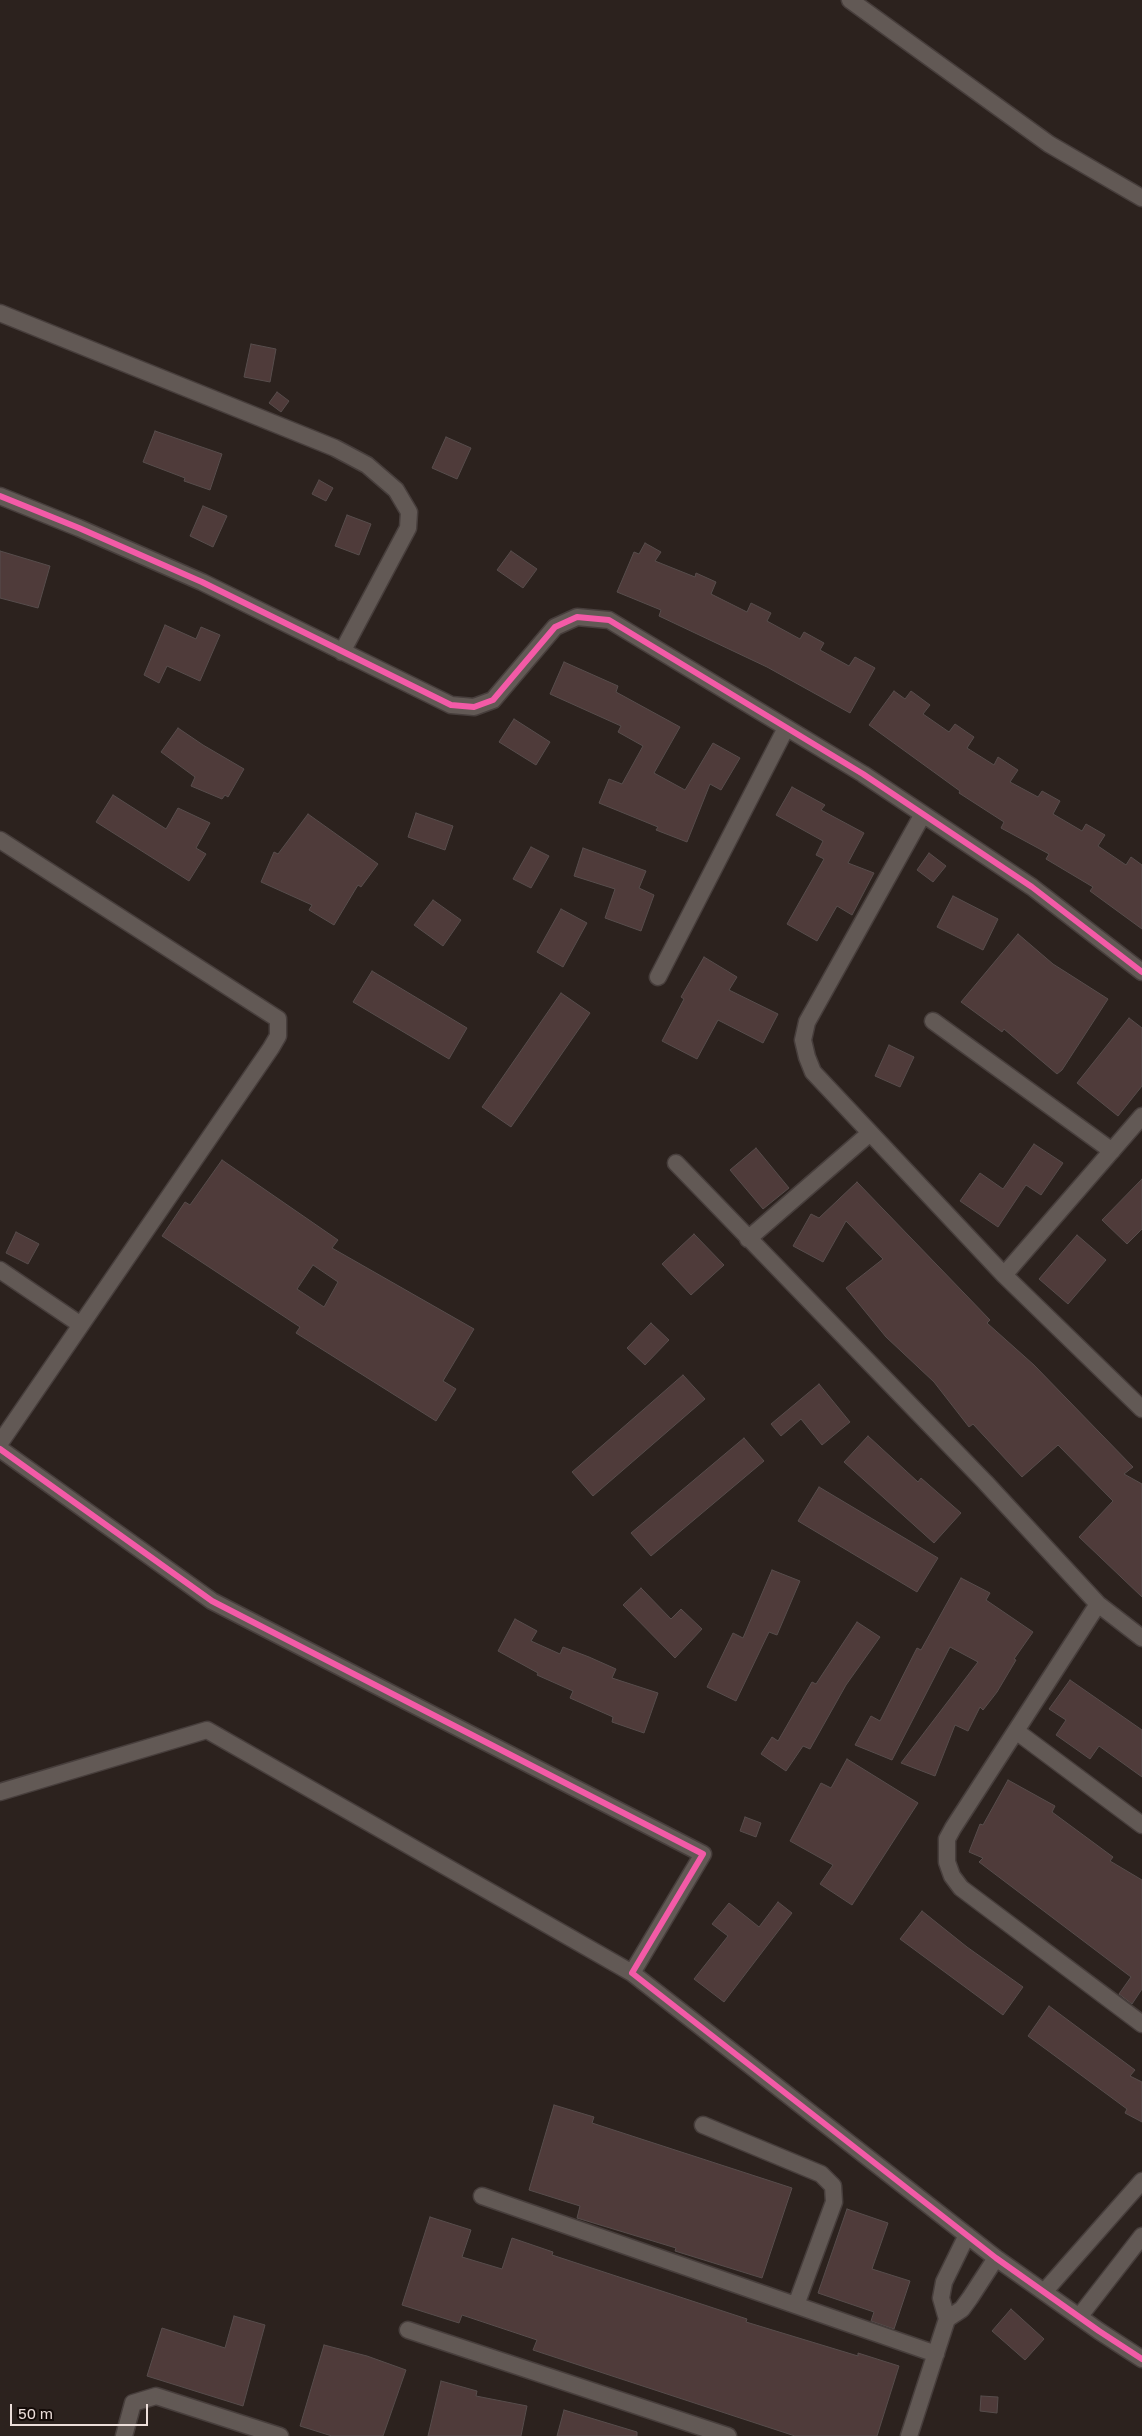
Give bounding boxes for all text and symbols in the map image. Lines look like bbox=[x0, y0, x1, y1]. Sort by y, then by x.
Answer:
scale bar bbox=[12, 2394, 150, 2426]
text: 50 m bbox=[18, 2404, 53, 2422]

